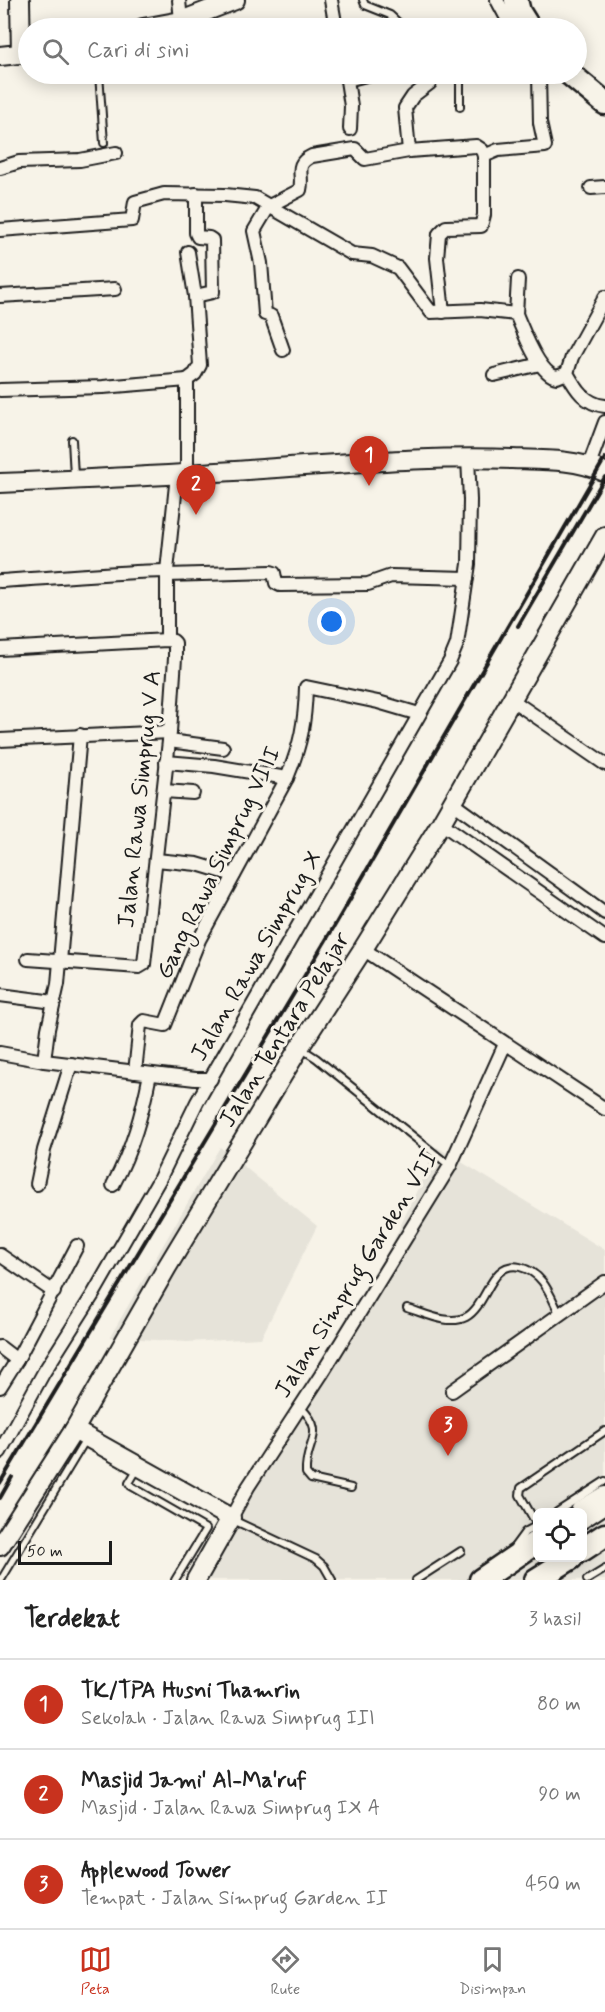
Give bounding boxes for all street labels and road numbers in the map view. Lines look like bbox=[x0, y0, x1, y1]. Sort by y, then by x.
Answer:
street label: Jalan Rawa Simprug V A bbox=[111, 669, 169, 929]
street label: Gang Rawa Simprug VIII bbox=[149, 742, 291, 985]
street label: Jalan Rawa Simprug X bbox=[184, 845, 330, 1067]
street label: Jalan Tentara Pelajar bbox=[212, 926, 358, 1134]
street label: Jalan Simprug Garden VII bbox=[268, 1144, 449, 1406]

